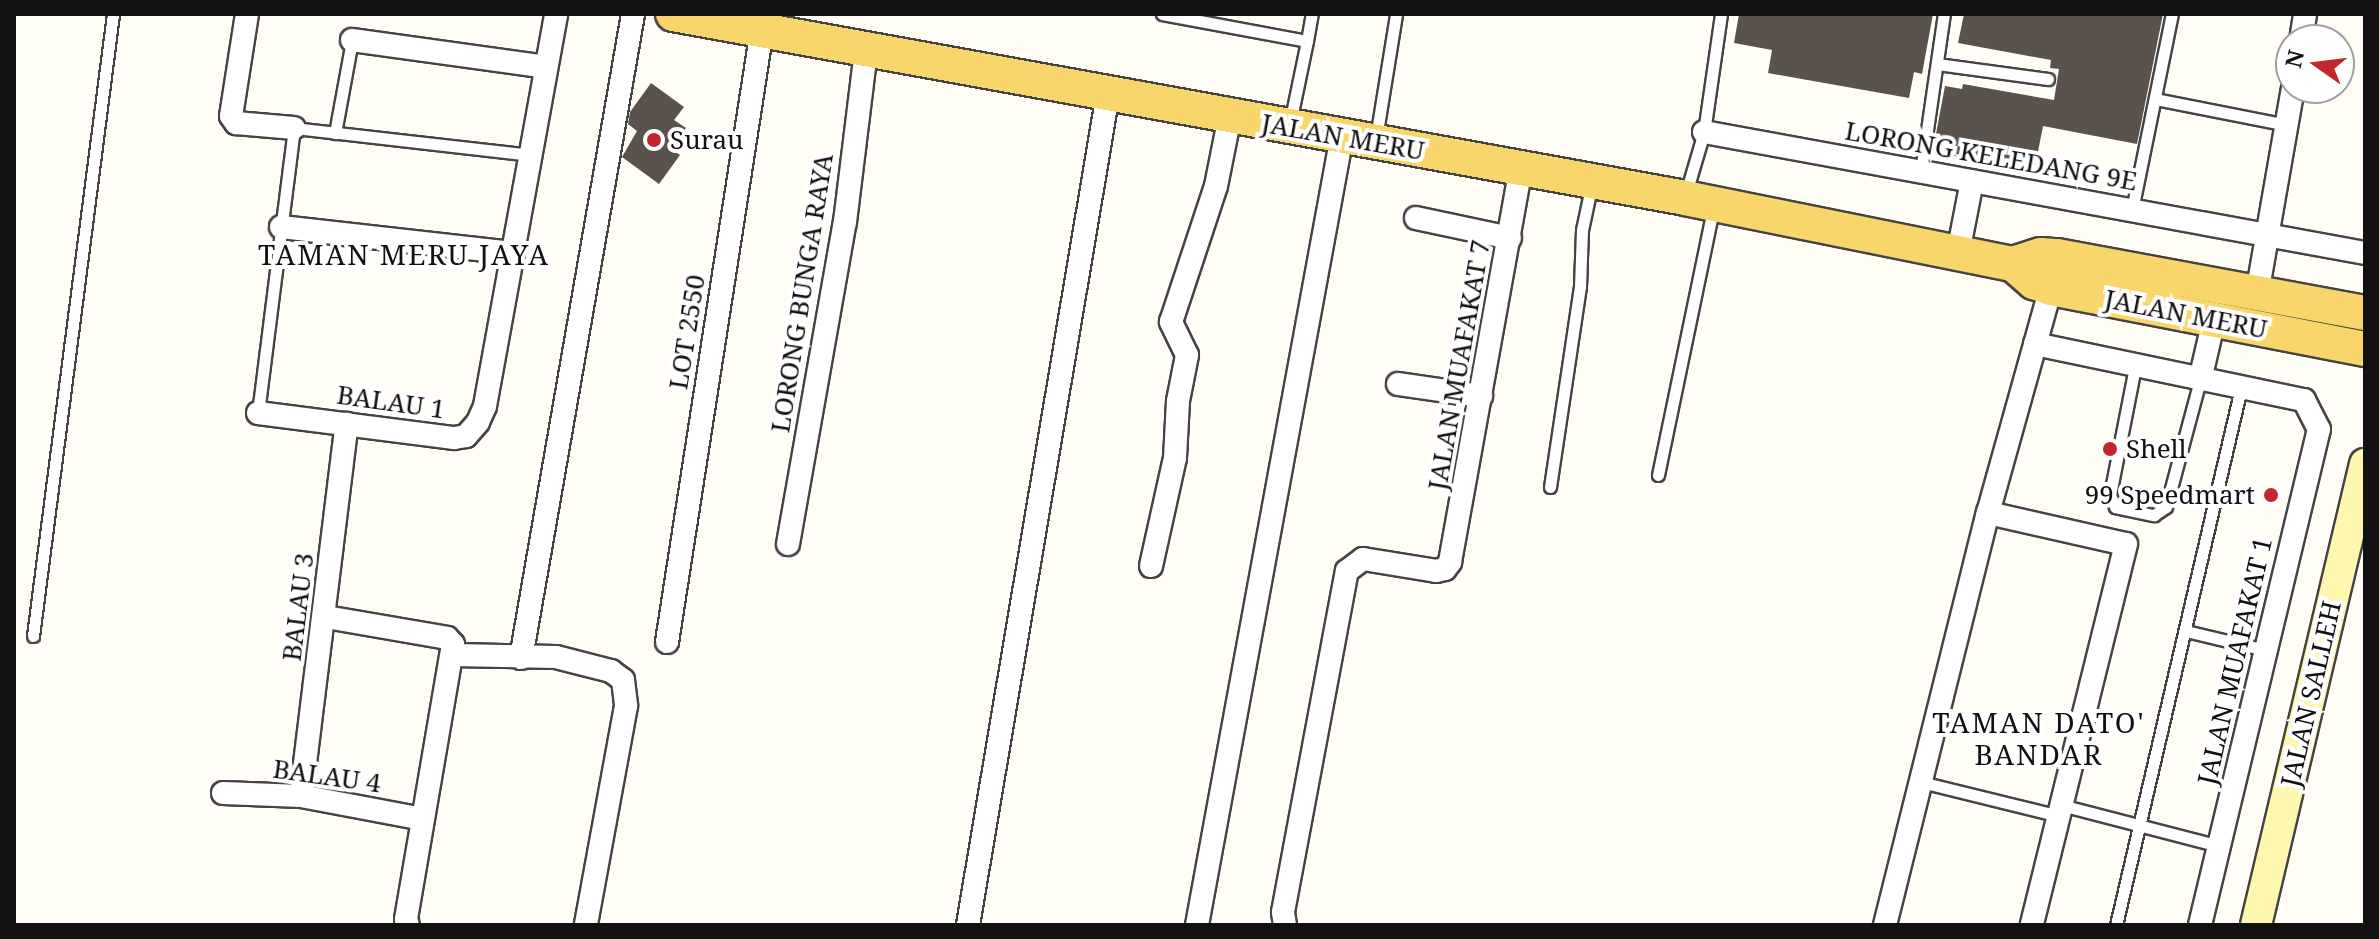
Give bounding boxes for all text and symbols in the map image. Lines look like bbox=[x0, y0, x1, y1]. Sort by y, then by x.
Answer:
north arrow bbox=[2275, 24, 2355, 104]
text: N bbox=[2277, 47, 2310, 71]
street label: JALAN MERU bbox=[1259, 107, 1427, 167]
street label: LORONG KELEDANG 9E bbox=[1843, 115, 2139, 197]
place label: Surau bbox=[670, 124, 744, 156]
marker: Surau bbox=[645, 131, 663, 149]
street label: LORONG BUNGA RAYA bbox=[765, 151, 839, 435]
district label: TAMAN MERU JAYA bbox=[258, 237, 550, 271]
street label: JALAN MUAFAKAT 7 bbox=[1422, 237, 1496, 493]
street label: LOT 2550 bbox=[663, 272, 711, 392]
street label: JALAN MERU bbox=[2102, 283, 2270, 345]
street label: BALAU 1 bbox=[335, 379, 447, 425]
place label: Shell bbox=[2126, 433, 2187, 465]
marker: Shell bbox=[2101, 440, 2119, 458]
place label: 99 Speedmart bbox=[2085, 479, 2255, 511]
marker: 99 Speedmart bbox=[2262, 486, 2280, 504]
street label: JALAN MUAFAKAT 1 bbox=[2191, 534, 2279, 788]
street label: BALAU 3 bbox=[276, 551, 320, 663]
street label: JALAN SALLEH bbox=[2274, 598, 2348, 790]
district label: TAMAN DATO' BANDAR bbox=[1932, 705, 2146, 771]
street label: BALAU 4 bbox=[271, 753, 383, 799]

